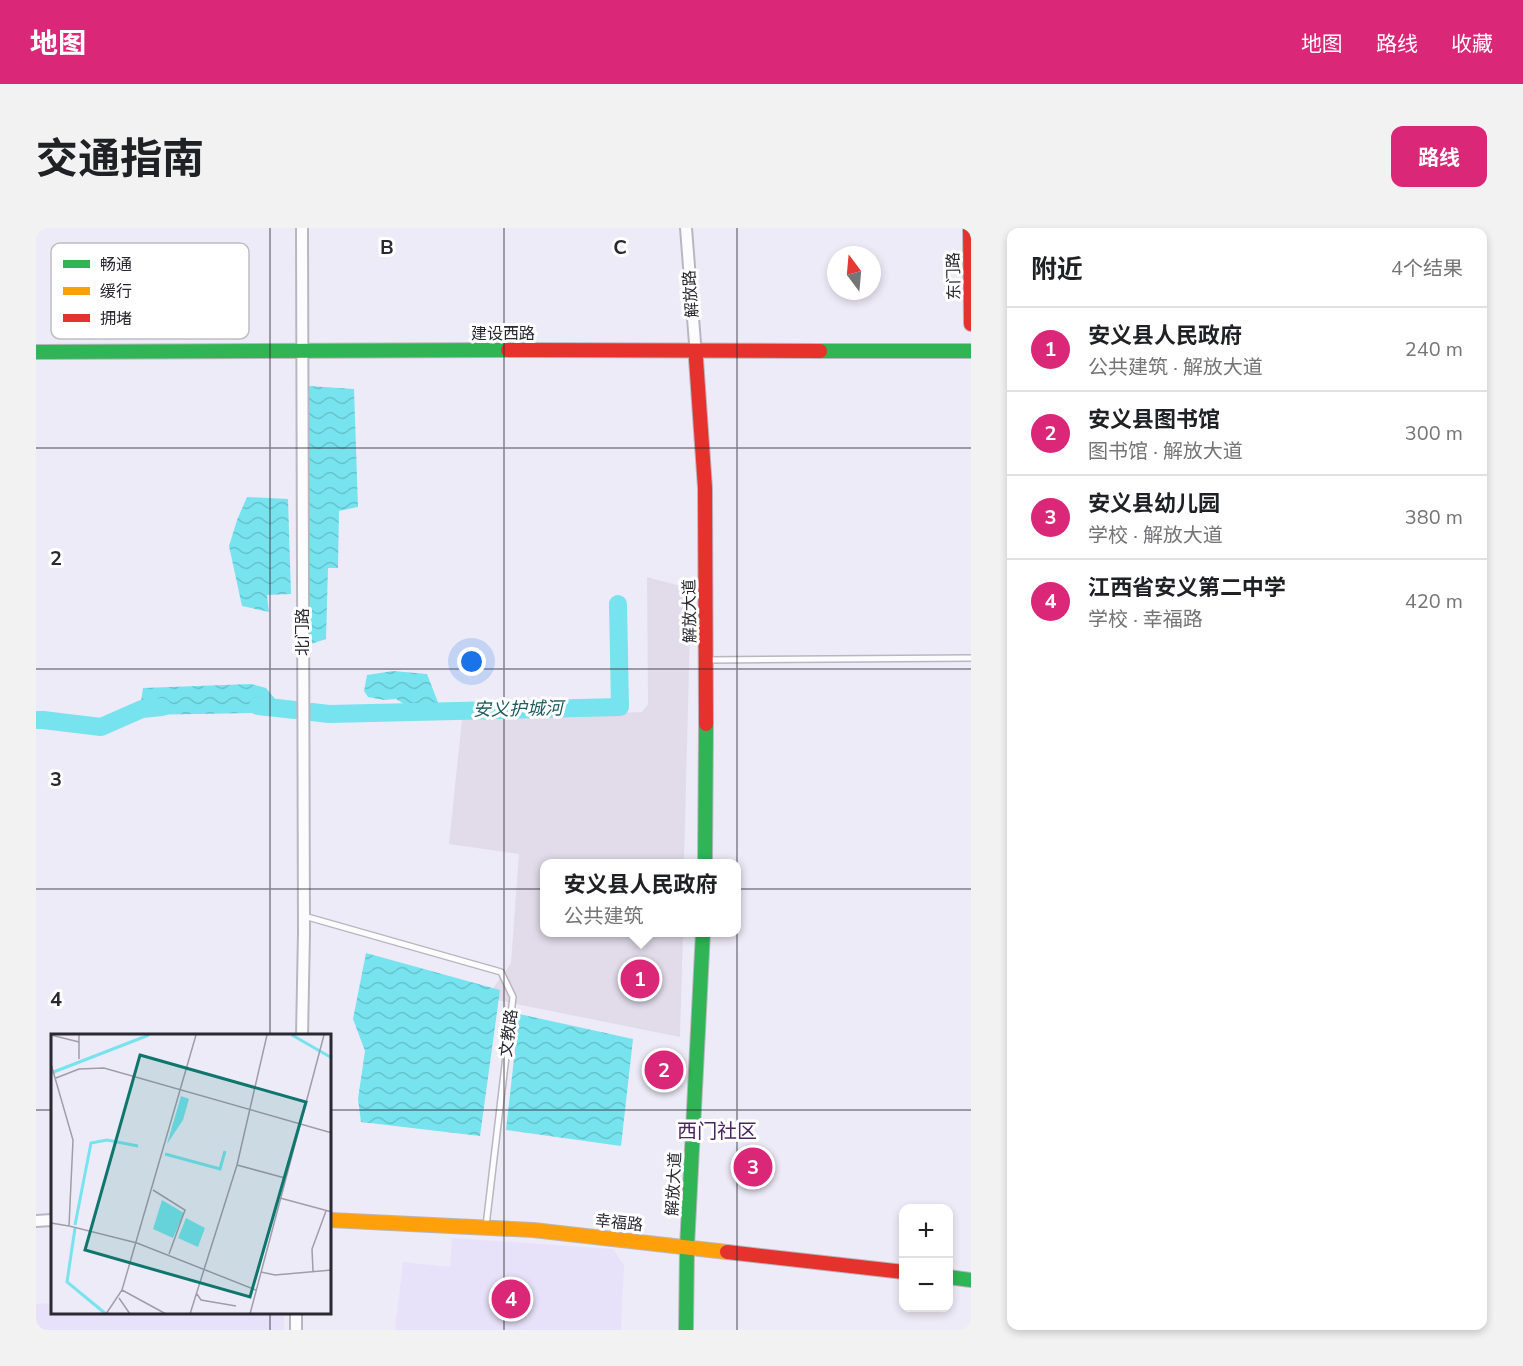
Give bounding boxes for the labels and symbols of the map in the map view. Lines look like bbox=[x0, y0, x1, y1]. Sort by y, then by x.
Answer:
text: B bbox=[380, 234, 394, 261]
text: C bbox=[613, 234, 627, 261]
legend bbox=[51, 243, 249, 339]
north arrow bbox=[827, 246, 881, 300]
street label: 东门路 bbox=[943, 252, 965, 300]
text: 畅通 bbox=[100, 254, 132, 276]
street label: 解放路 bbox=[678, 269, 704, 319]
text: 缓行 bbox=[100, 281, 132, 303]
text: 拥堵 bbox=[100, 308, 132, 330]
street label: 建设西路 bbox=[471, 323, 535, 345]
text: 2 bbox=[50, 545, 62, 572]
street label: 解放大道 bbox=[678, 579, 702, 643]
street label: 北门路 bbox=[292, 608, 314, 656]
your location bbox=[457, 647, 486, 676]
water label: 安义护城河 bbox=[473, 696, 566, 722]
text: 3 bbox=[50, 766, 62, 793]
pin: 1 bbox=[620, 956, 660, 1002]
text: 4 bbox=[50, 986, 62, 1013]
street label: 文教路 bbox=[495, 1008, 523, 1058]
inset map bbox=[51, 1034, 332, 1315]
pin: 2 bbox=[644, 1048, 684, 1092]
district label: 西门社区 bbox=[677, 1118, 757, 1145]
pin: 3 bbox=[734, 1144, 772, 1190]
street label: 解放大道 bbox=[661, 1151, 687, 1217]
street label: 幸福路 bbox=[594, 1210, 644, 1236]
pin: 4 bbox=[492, 1276, 530, 1322]

